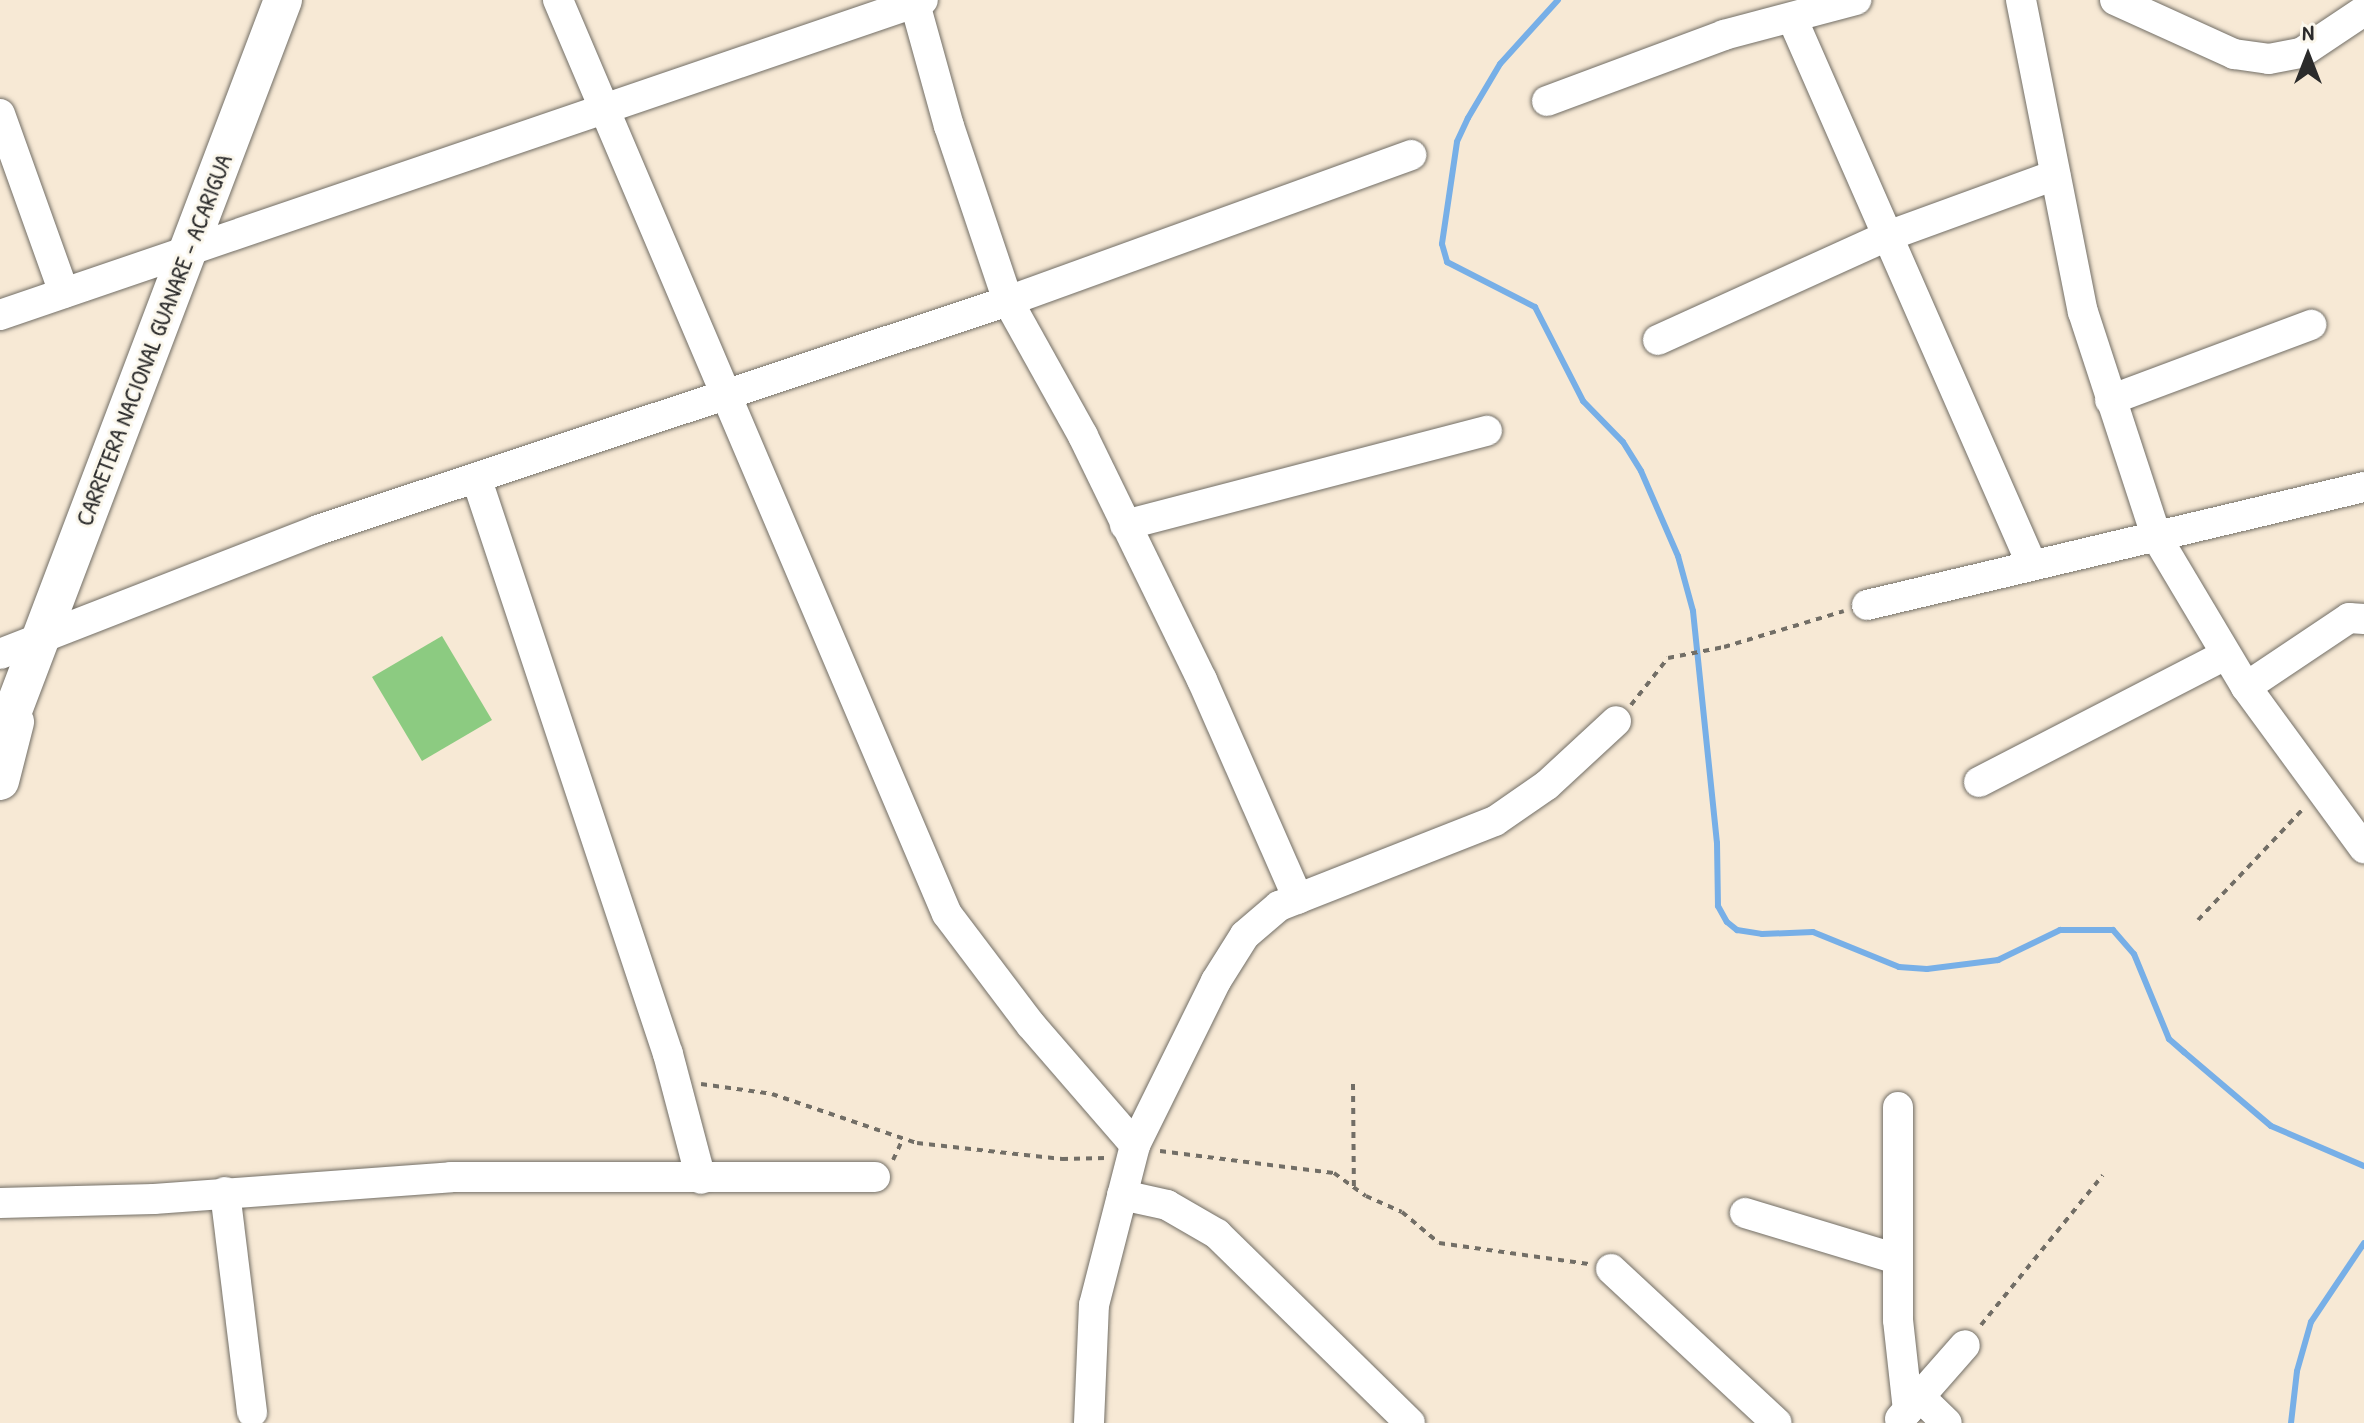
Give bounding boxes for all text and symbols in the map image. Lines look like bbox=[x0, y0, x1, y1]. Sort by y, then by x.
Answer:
north arrow bbox=[2268, 16, 2348, 96]
text: N bbox=[2302, 17, 2314, 47]
street label: CARRETERA NACIONAL GUANARE - ACARIGUA bbox=[70, 150, 238, 530]

